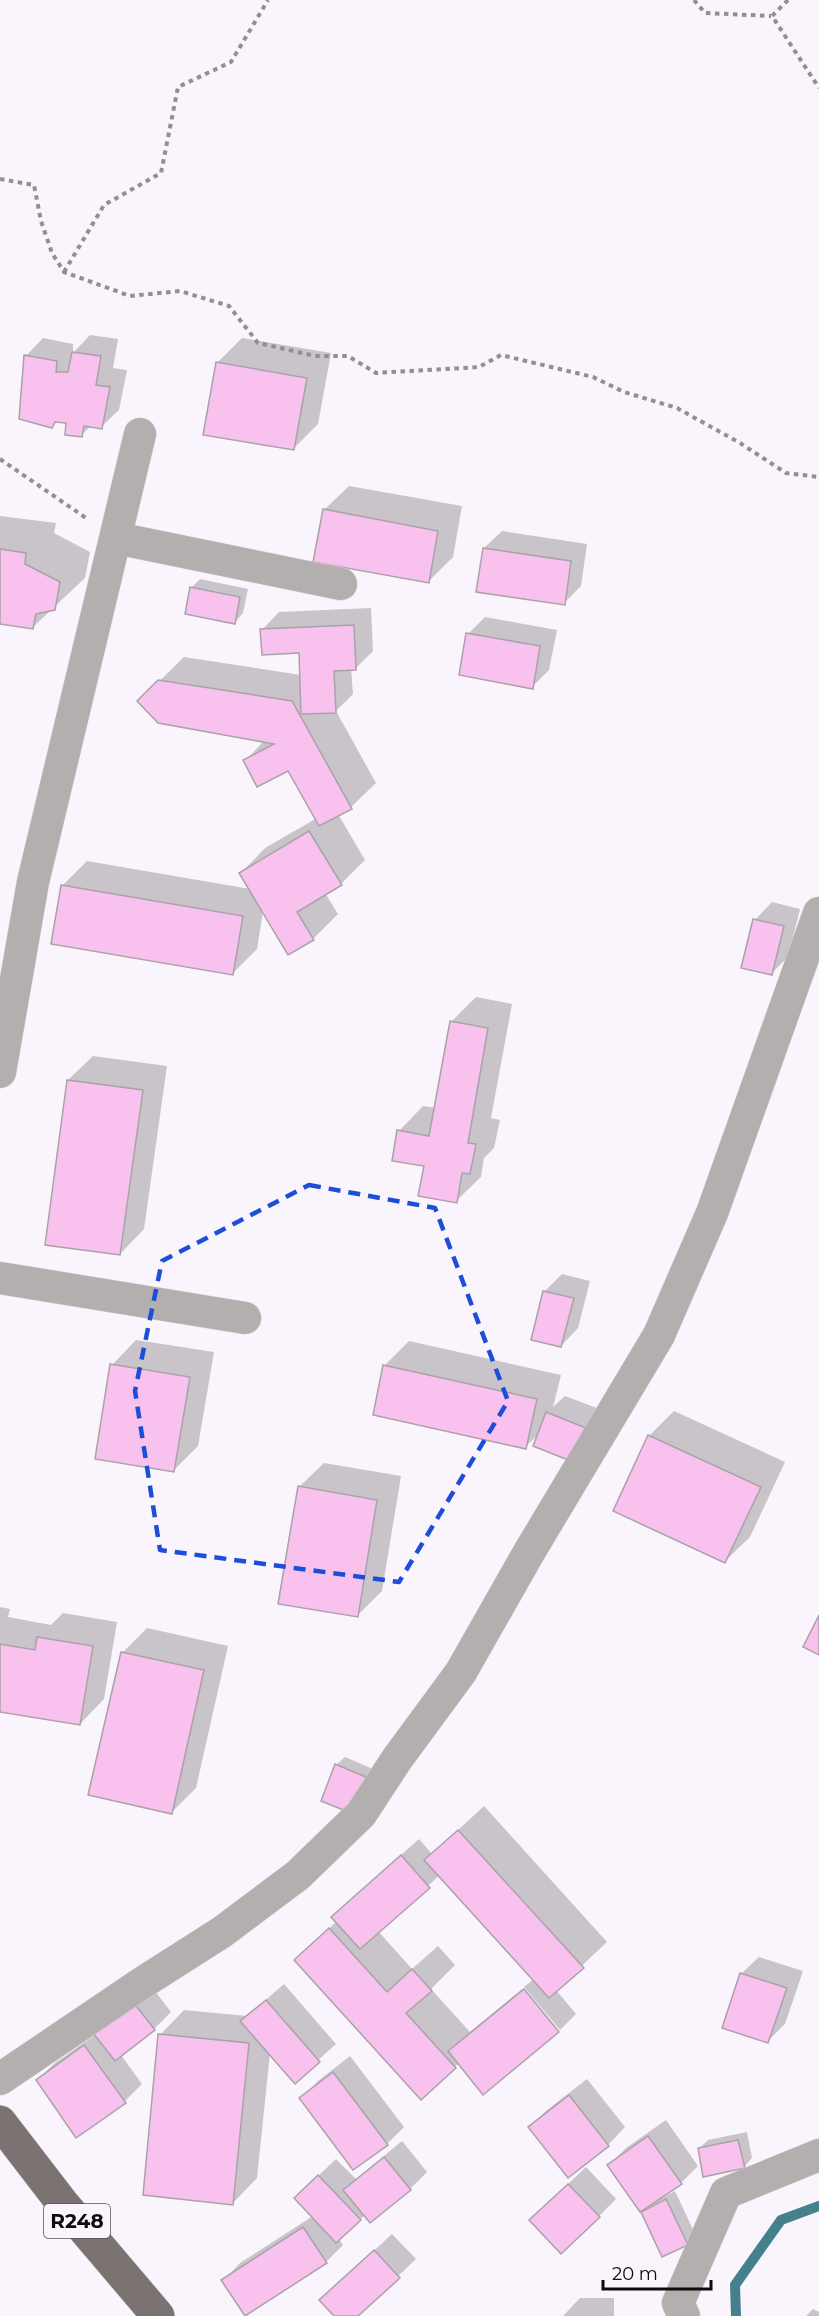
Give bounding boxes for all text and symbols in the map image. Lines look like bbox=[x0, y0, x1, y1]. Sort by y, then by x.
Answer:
road number: R248 bbox=[44, 2204, 110, 2238]
scale bar bbox=[603, 2253, 711, 2291]
text: 20 m bbox=[612, 2263, 658, 2285]

